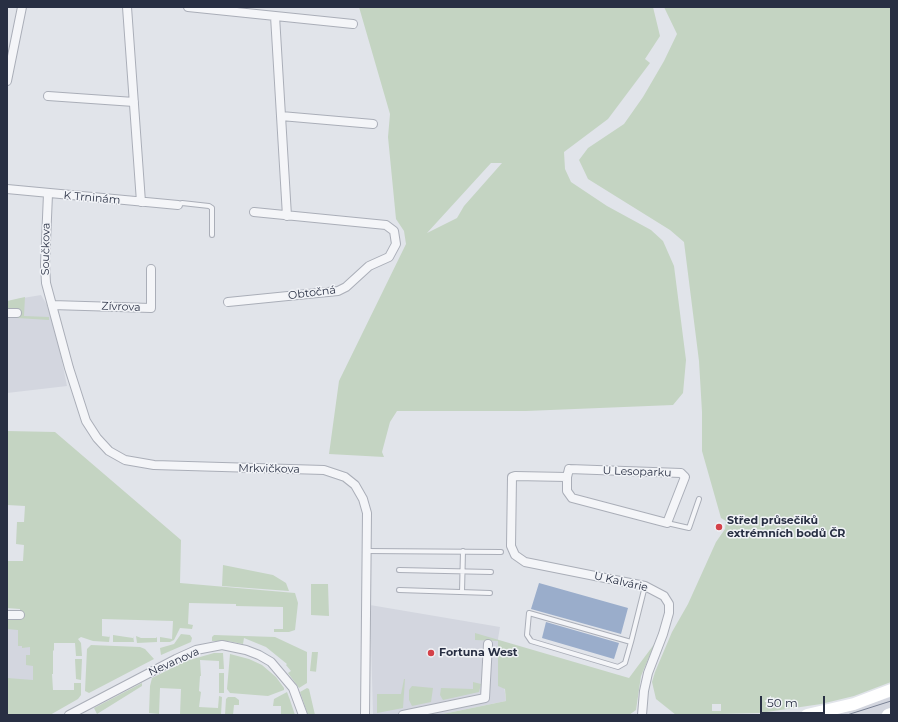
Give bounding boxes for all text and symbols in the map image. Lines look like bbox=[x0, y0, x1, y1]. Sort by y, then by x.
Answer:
street label: K Trninám bbox=[63, 189, 121, 207]
street label: Součkova bbox=[39, 223, 53, 275]
street label: Obtočná bbox=[287, 284, 337, 302]
street label: Zívrova bbox=[101, 300, 141, 314]
street label: Mrkvičkova bbox=[238, 462, 300, 476]
street label: U Lesoparku bbox=[602, 464, 672, 480]
place label: Střed průsečíků extrémních bodů ČR bbox=[727, 514, 845, 540]
marker: Střed průsečíků extrémních bodů ČR bbox=[714, 522, 724, 532]
street label: U Kalvárie bbox=[593, 569, 649, 595]
street label: Nevanova bbox=[147, 645, 201, 679]
place label: Fortuna West bbox=[439, 646, 518, 660]
marker: Fortuna West bbox=[426, 648, 436, 658]
scale bar bbox=[762, 688, 827, 714]
text: 50 m bbox=[767, 695, 798, 710]

